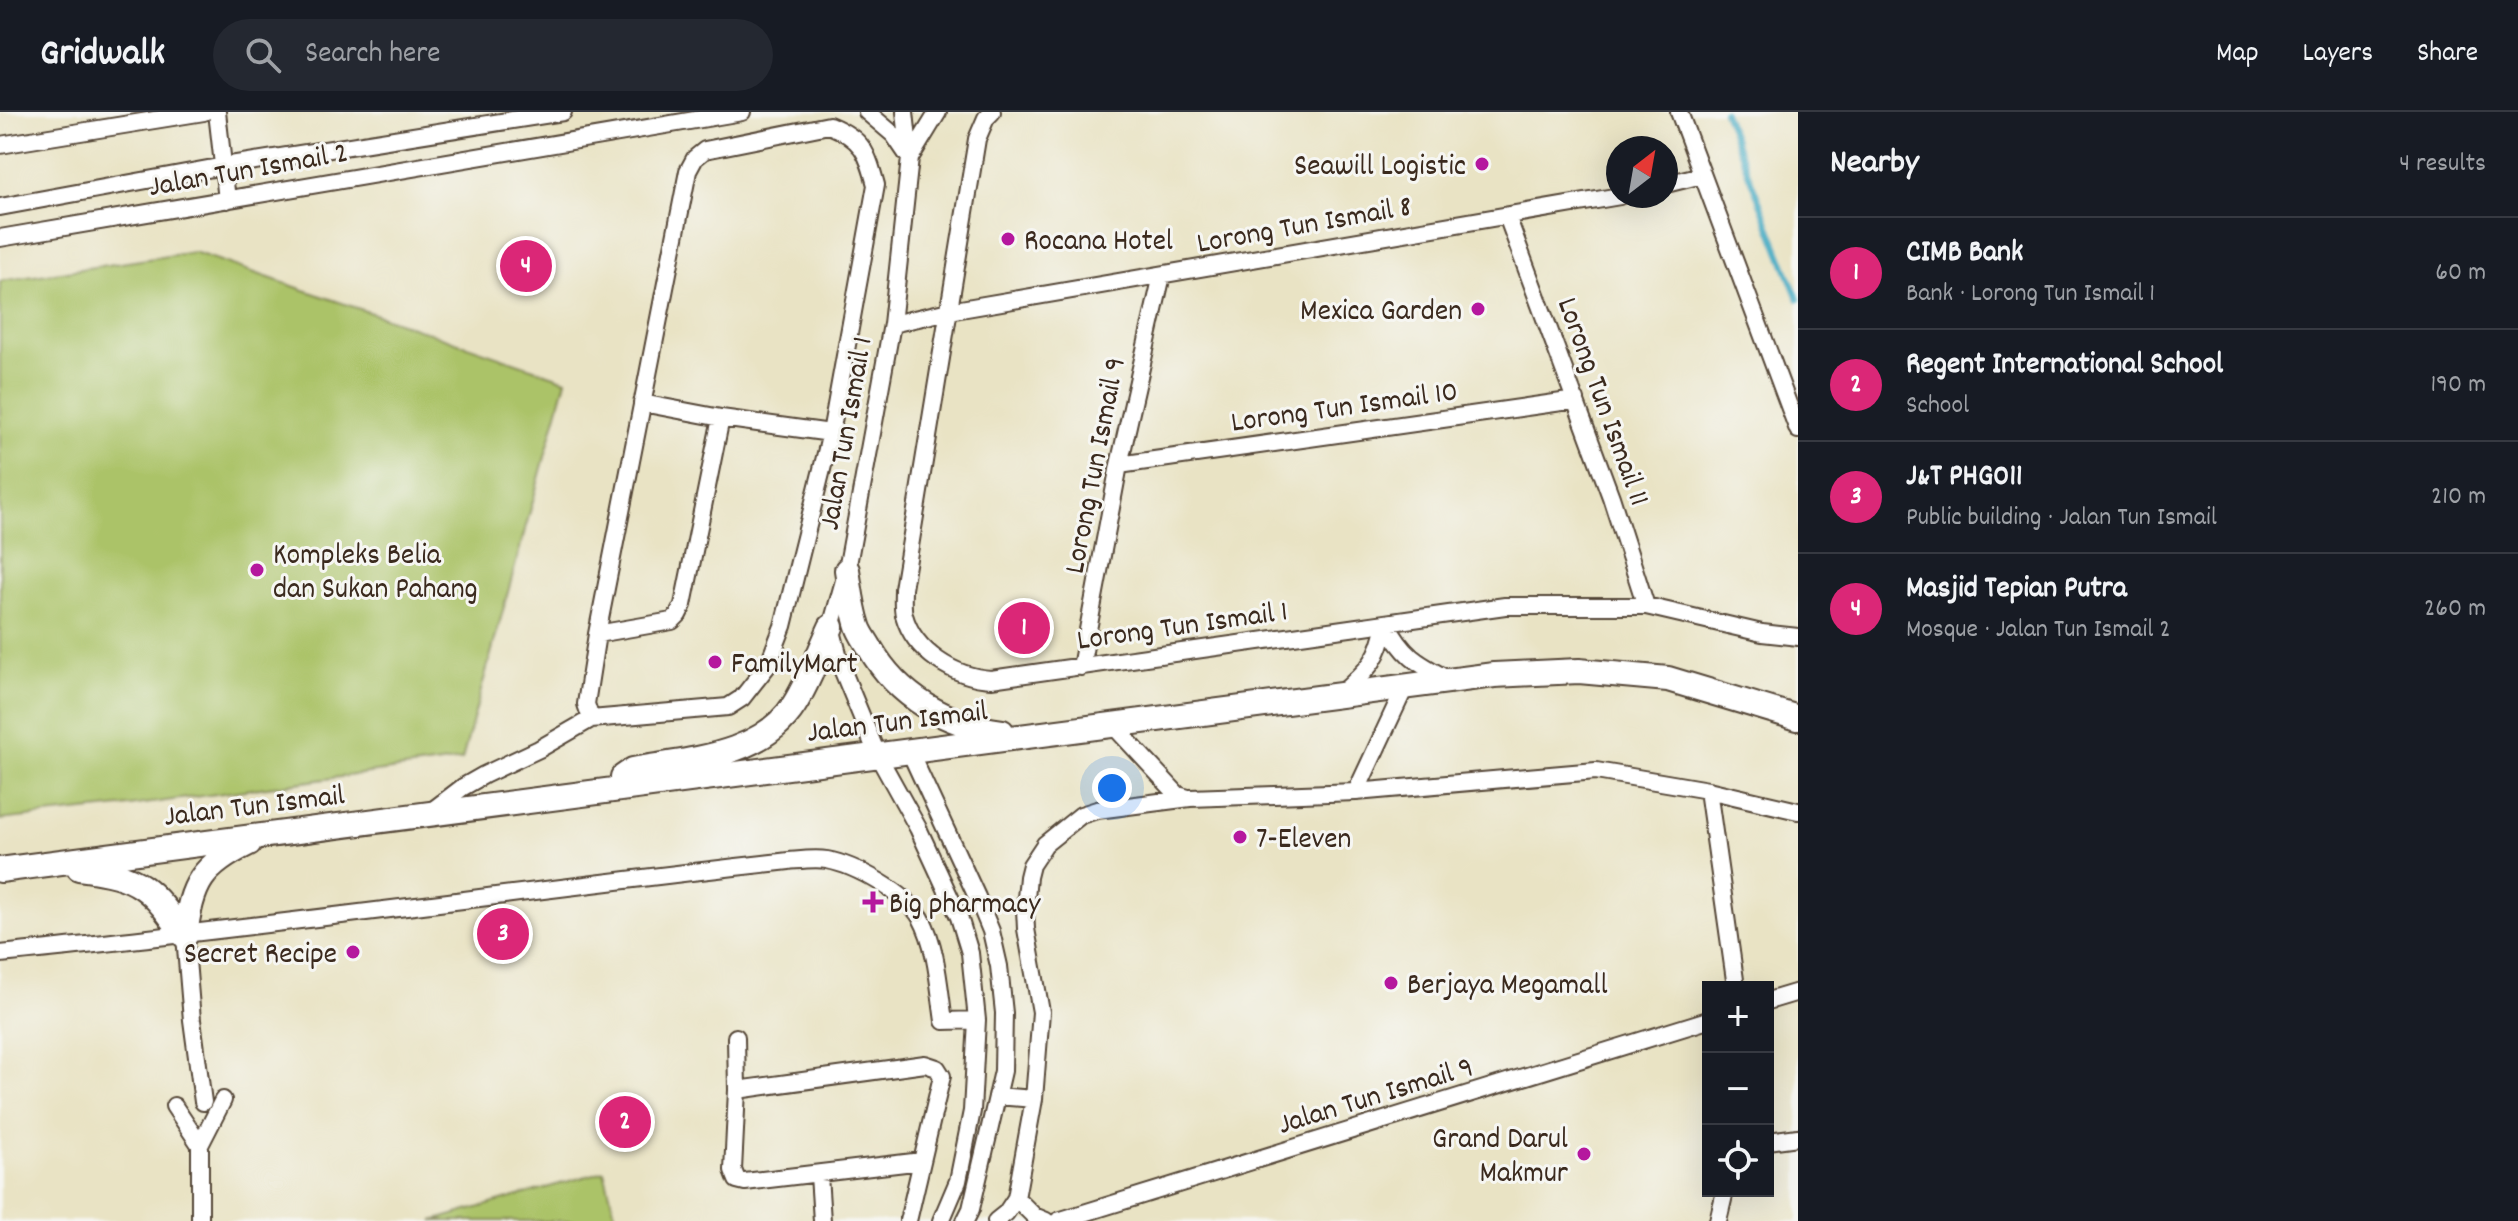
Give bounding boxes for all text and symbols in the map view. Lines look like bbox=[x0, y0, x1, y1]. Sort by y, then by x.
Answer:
search box bbox=[213, 19, 773, 91]
text: Gridwalk bbox=[40, 28, 165, 83]
icon: search bbox=[241, 33, 285, 77]
text: Search here bbox=[305, 34, 441, 77]
text: Map bbox=[2216, 35, 2259, 75]
text: Layers bbox=[2303, 35, 2373, 75]
text: Share bbox=[2417, 35, 2478, 75]
street label: Jalan Tun Ismail 2 bbox=[146, 134, 352, 211]
north arrow bbox=[1606, 136, 1678, 208]
text: Nearby bbox=[1830, 140, 1919, 189]
text: 4 results bbox=[2399, 146, 2486, 183]
place label: Seawill Logistic bbox=[1294, 147, 1466, 190]
marker: Seawill Logistic bbox=[1473, 155, 1491, 173]
street label: Lorong Tun Ismail 8 bbox=[1194, 187, 1416, 268]
place label: Rocana Hotel bbox=[1024, 222, 1173, 265]
marker: Rocana Hotel bbox=[999, 230, 1017, 248]
text: CIMB Bank bbox=[1906, 233, 2023, 276]
pin: 4 bbox=[500, 236, 552, 296]
text: 1 bbox=[1853, 255, 1859, 292]
text: 60 m bbox=[2435, 255, 2486, 292]
text: Bank · Lorong Tun Ismail 1 bbox=[1906, 276, 2155, 313]
place label: Mexica Garden bbox=[1300, 292, 1462, 335]
street label: Lorong Tun Ismail 11 bbox=[1543, 292, 1658, 513]
marker: Mexica Garden bbox=[1469, 300, 1487, 318]
street label: Jalan Tun Ismail 1 bbox=[810, 334, 887, 534]
text: Regent International School bbox=[1906, 345, 2223, 388]
street label: Lorong Tun Ismail 9 bbox=[1055, 354, 1139, 578]
text: 2 bbox=[1850, 367, 1862, 404]
text: 190 m bbox=[2430, 367, 2486, 404]
street label: Lorong Tun Ismail 10 bbox=[1228, 372, 1461, 447]
text: School bbox=[1906, 388, 1969, 425]
text: J&T PHG011 bbox=[1906, 457, 2023, 500]
text: 3 bbox=[1850, 479, 1862, 516]
text: 210 m bbox=[2431, 479, 2486, 516]
text: Public building · Jalan Tun Ismail bbox=[1906, 500, 2217, 537]
place label: Kompleks Belia dan Sukan Pahang bbox=[273, 536, 478, 613]
marker: Kompleks Belia dan Sukan Pahang bbox=[248, 561, 266, 579]
text: Masjid Tepian Putra bbox=[1906, 569, 2127, 612]
text: 4 bbox=[1851, 591, 1861, 628]
text: 260 m bbox=[2424, 591, 2486, 628]
street label: Lorong Tun Ismail 1 bbox=[1075, 592, 1291, 665]
pin: 1 bbox=[998, 598, 1050, 658]
text: Mosque · Jalan Tun Ismail 2 bbox=[1906, 612, 2171, 649]
place label: FamilyMart bbox=[731, 645, 858, 688]
marker: FamilyMart bbox=[706, 653, 724, 671]
street label: Jalan Tun Ismail bbox=[805, 692, 990, 757]
your location bbox=[1092, 768, 1132, 808]
street label: Jalan Tun Ismail bbox=[162, 776, 347, 841]
place label: 7-Eleven bbox=[1256, 820, 1351, 863]
marker: 7-Eleven bbox=[1231, 828, 1249, 846]
place label: Big pharmacy bbox=[889, 885, 1041, 928]
marker: Big pharmacy bbox=[864, 893, 882, 911]
pin: 3 bbox=[477, 904, 529, 964]
place label: Secret Recipe bbox=[184, 935, 337, 978]
marker: Secret Recipe bbox=[344, 943, 362, 961]
place label: Berjaya Megamall bbox=[1407, 966, 1608, 1009]
marker: Berjaya Megamall bbox=[1382, 974, 1400, 992]
map controls bbox=[1702, 981, 1774, 1197]
button: + bbox=[1702, 981, 1774, 1053]
street label: Jalan Tun Ismail 9 bbox=[1273, 1048, 1479, 1148]
button: − bbox=[1702, 1053, 1774, 1125]
pin: 2 bbox=[599, 1092, 651, 1152]
place label: Grand Darul Makmur bbox=[1432, 1120, 1568, 1197]
button: locate bbox=[1702, 1125, 1774, 1197]
marker: Grand Darul Makmur bbox=[1575, 1145, 1593, 1163]

